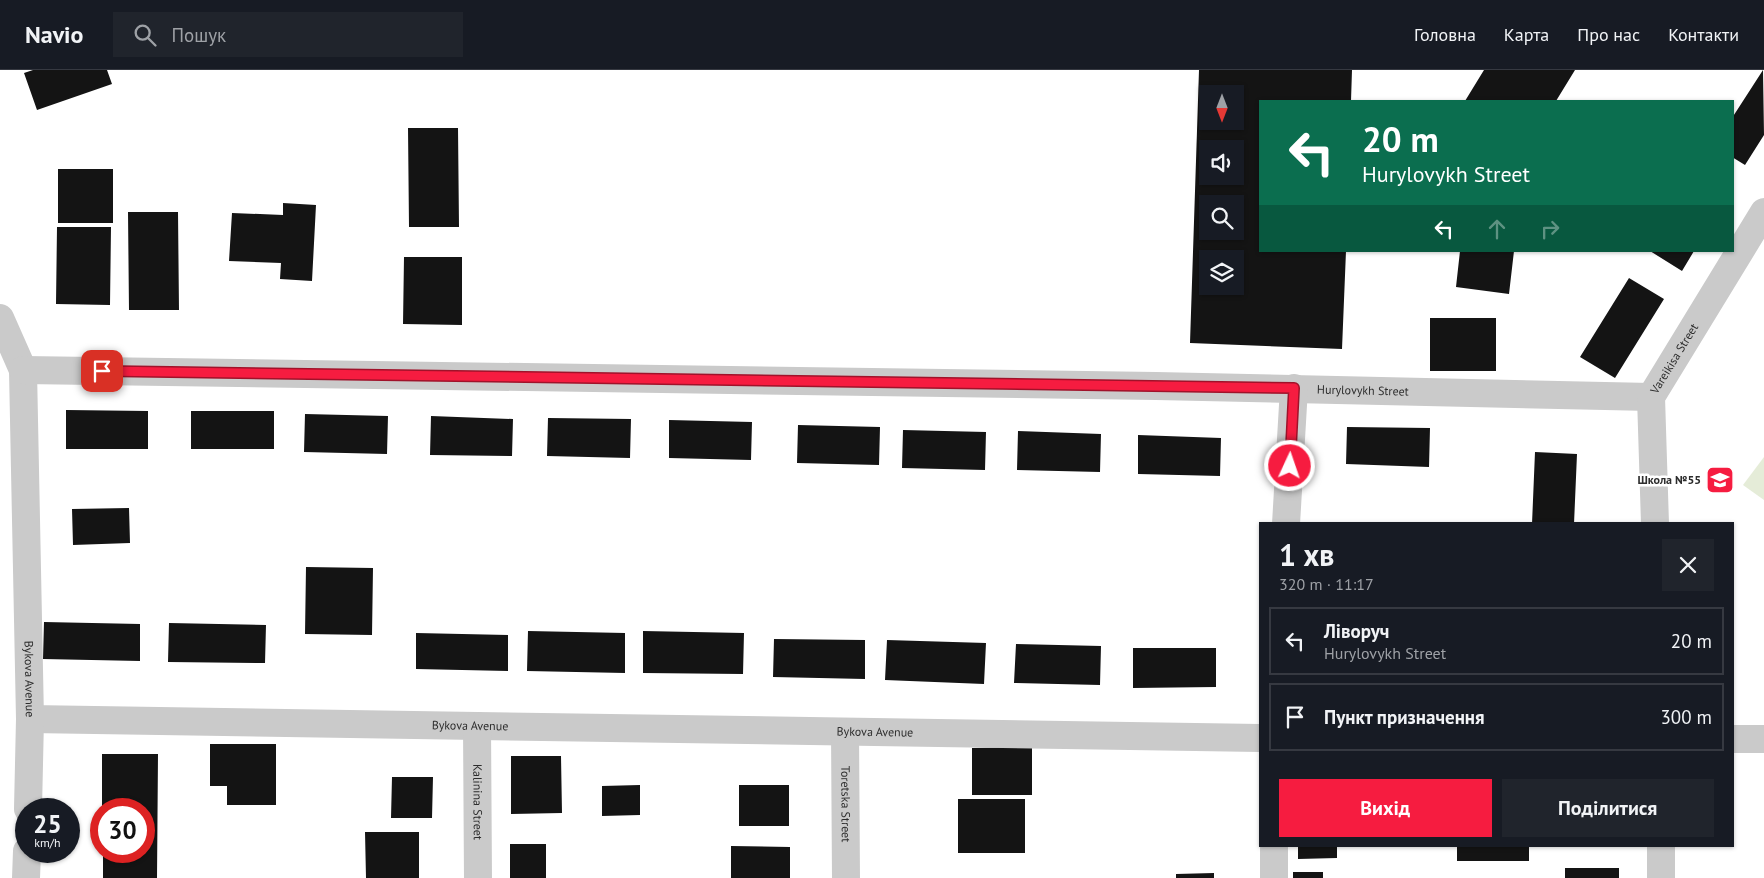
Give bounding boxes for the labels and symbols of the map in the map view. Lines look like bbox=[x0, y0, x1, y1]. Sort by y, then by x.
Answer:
north arrow bbox=[1199, 85, 1244, 130]
street label: Vareikisa Street bbox=[1646, 321, 1701, 397]
pin bbox=[81, 350, 123, 392]
street label: Hurylovykh Street bbox=[1317, 382, 1409, 399]
position arrow bbox=[1263, 439, 1315, 491]
school or university icon: Школа №55 bbox=[1705, 465, 1735, 495]
place label: Школа №55 bbox=[1637, 472, 1701, 487]
street label: Bykova Avenue bbox=[21, 641, 38, 718]
street label: Bykova Avenue bbox=[432, 717, 508, 733]
street label: Bykova Avenue bbox=[837, 723, 913, 740]
street label: Kalinina Street bbox=[470, 764, 486, 840]
street label: Toretska Street bbox=[838, 766, 854, 842]
speed limit sign: 30 bbox=[90, 798, 155, 863]

